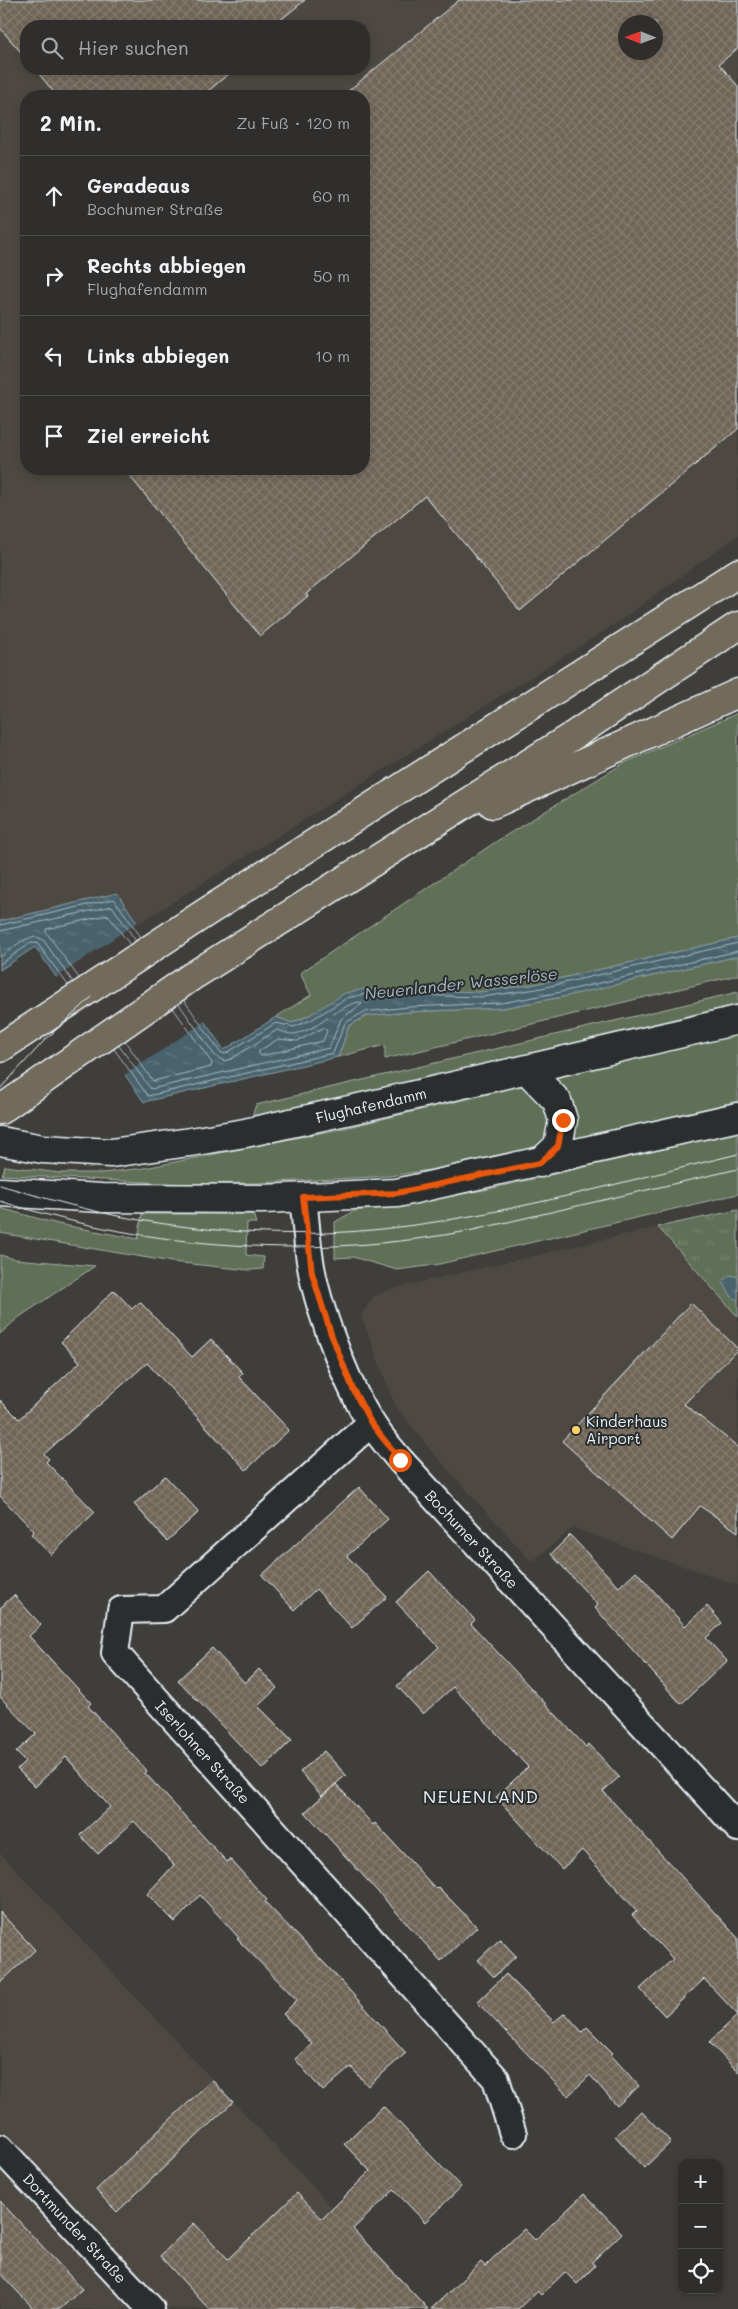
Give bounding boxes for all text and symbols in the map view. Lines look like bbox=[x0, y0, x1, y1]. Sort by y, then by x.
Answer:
north arrow bbox=[618, 15, 663, 60]
search box bbox=[20, 20, 370, 75]
icon: search bbox=[38, 34, 66, 62]
text: Hier suchen bbox=[78, 35, 189, 60]
text: 2 Min. bbox=[40, 109, 102, 136]
text: Zu Fuß · 120 m bbox=[236, 112, 350, 133]
text: Geradeaus bbox=[87, 173, 190, 198]
icon: ahead bbox=[40, 182, 68, 210]
text: 60 m bbox=[313, 185, 350, 206]
text: Bochumer Straße bbox=[87, 198, 224, 219]
text: Rechts abbiegen bbox=[87, 253, 246, 278]
icon: right bbox=[40, 262, 68, 290]
text: 50 m bbox=[313, 265, 350, 286]
text: Flughafendamm bbox=[87, 278, 208, 299]
icon: left bbox=[40, 342, 68, 370]
text: Links abbiegen bbox=[87, 343, 229, 368]
text: 10 m bbox=[315, 345, 350, 366]
icon: arrive bbox=[40, 422, 68, 450]
text: Ziel erreicht bbox=[87, 423, 210, 448]
water label: Neuenlander Wasserlöse bbox=[363, 962, 559, 1004]
street label: Flughafendamm bbox=[314, 1083, 428, 1127]
route end bbox=[552, 1109, 575, 1132]
place label: Kinderhaus Airport bbox=[586, 1411, 668, 1448]
marker: Kinderhaus Airport bbox=[570, 1424, 582, 1436]
route start bbox=[389, 1449, 412, 1472]
street label: Bochumer Straße bbox=[421, 1485, 523, 1593]
street label: Iserlohner Straße bbox=[151, 1696, 255, 1808]
district label: NEUENLAND bbox=[423, 1784, 539, 1808]
map controls bbox=[678, 2159, 723, 2294]
button: + bbox=[678, 2159, 723, 2204]
street label: Dortmunder Straße bbox=[19, 2169, 131, 2287]
button: − bbox=[678, 2204, 723, 2249]
button: locate bbox=[678, 2249, 723, 2294]

